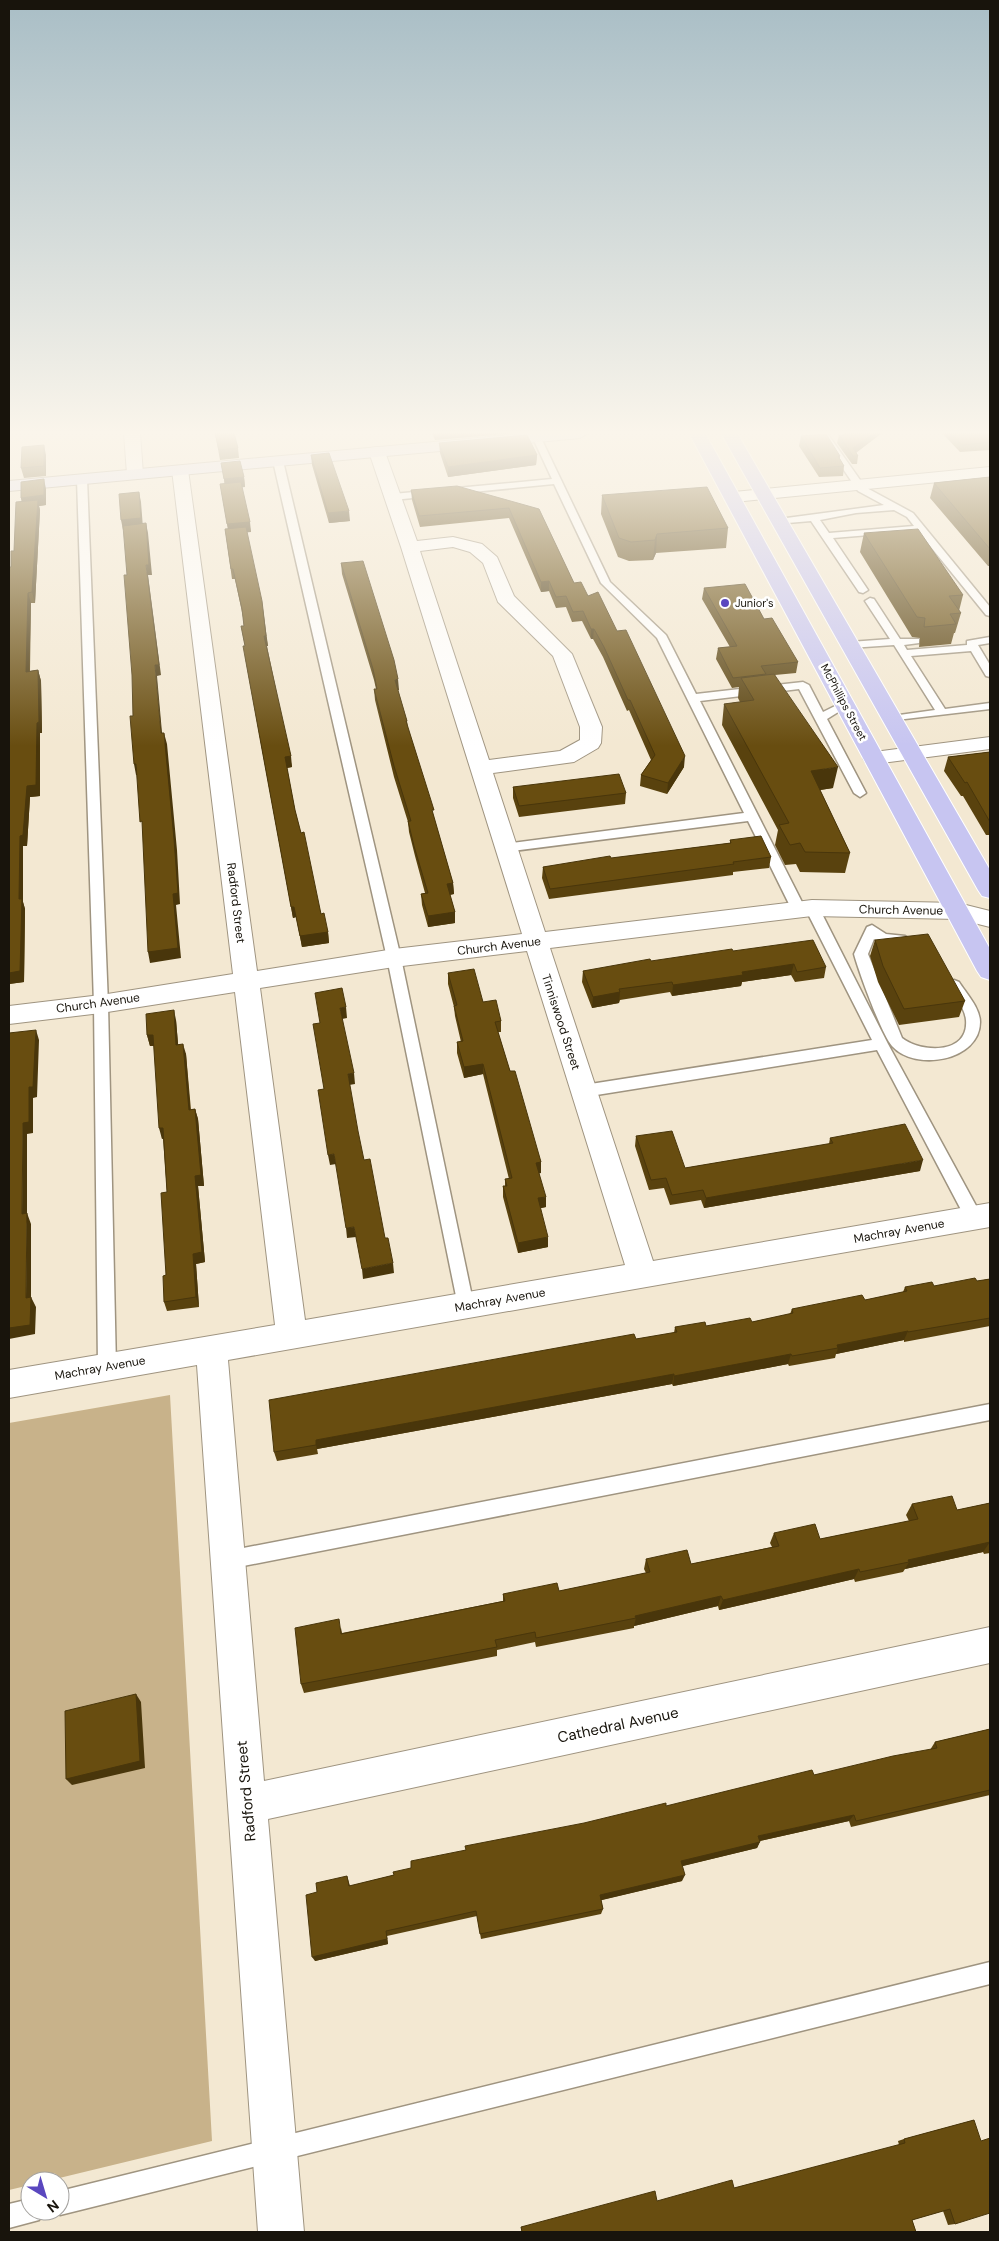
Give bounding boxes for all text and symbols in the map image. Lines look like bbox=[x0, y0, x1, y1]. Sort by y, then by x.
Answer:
place label: Junior's bbox=[735, 596, 774, 610]
marker: Junior's bbox=[719, 597, 731, 609]
street label: McPhillips Street bbox=[818, 661, 870, 743]
street label: Radford Street bbox=[223, 862, 249, 944]
street label: Church Avenue bbox=[859, 901, 943, 919]
street label: Church Avenue bbox=[456, 933, 542, 959]
street label: Tinniswood Street bbox=[538, 972, 584, 1072]
street label: Church Avenue bbox=[55, 989, 141, 1017]
street label: Machray Avenue bbox=[852, 1215, 946, 1247]
street label: Machray Avenue bbox=[453, 1284, 547, 1316]
street label: Machray Avenue bbox=[53, 1352, 147, 1384]
street label: Cathedral Avenue bbox=[556, 1702, 680, 1748]
street label: Radford Street bbox=[232, 1740, 260, 1842]
north arrow bbox=[20, 2171, 70, 2221]
text: N bbox=[43, 2196, 63, 2216]

